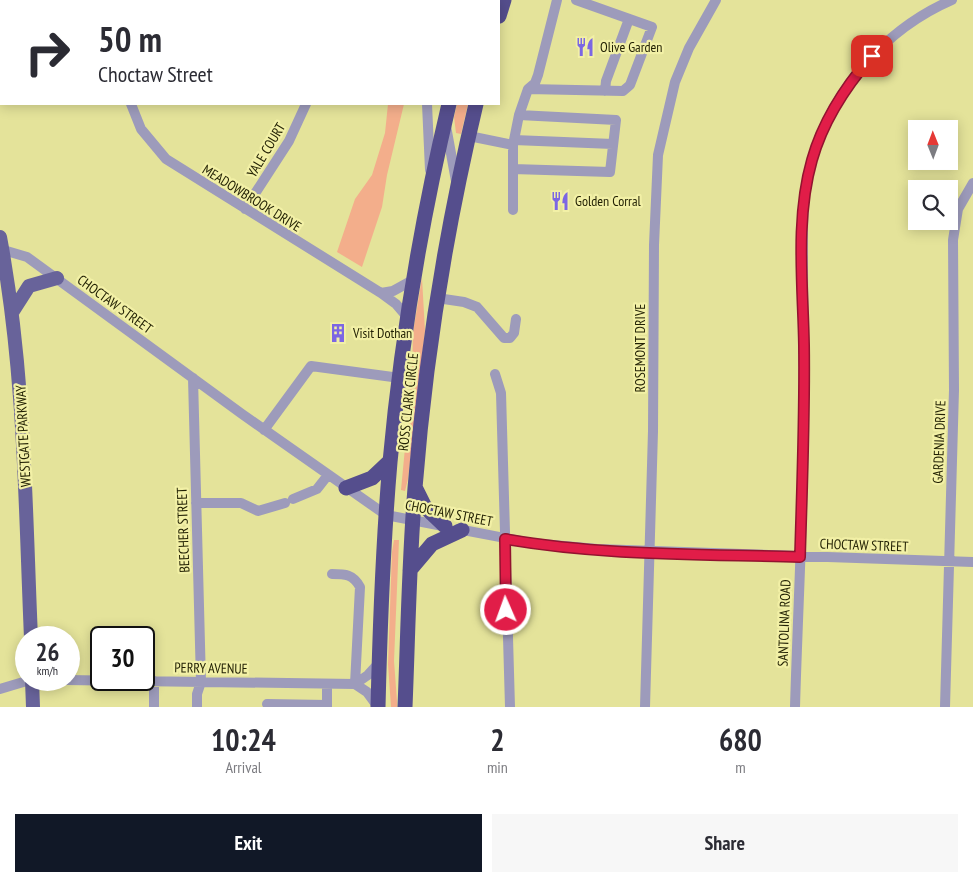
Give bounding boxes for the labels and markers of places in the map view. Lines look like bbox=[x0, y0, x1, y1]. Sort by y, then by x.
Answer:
pin bbox=[851, 35, 893, 77]
restaurant icon: Olive Garden bbox=[574, 36, 596, 58]
place label: Olive Garden bbox=[600, 38, 662, 56]
restaurant icon: Golden Corral bbox=[549, 190, 571, 212]
place label: Golden Corral bbox=[575, 192, 641, 210]
building icon: Visit Dothan bbox=[327, 322, 349, 344]
place label: Visit Dothan bbox=[352, 324, 412, 342]

